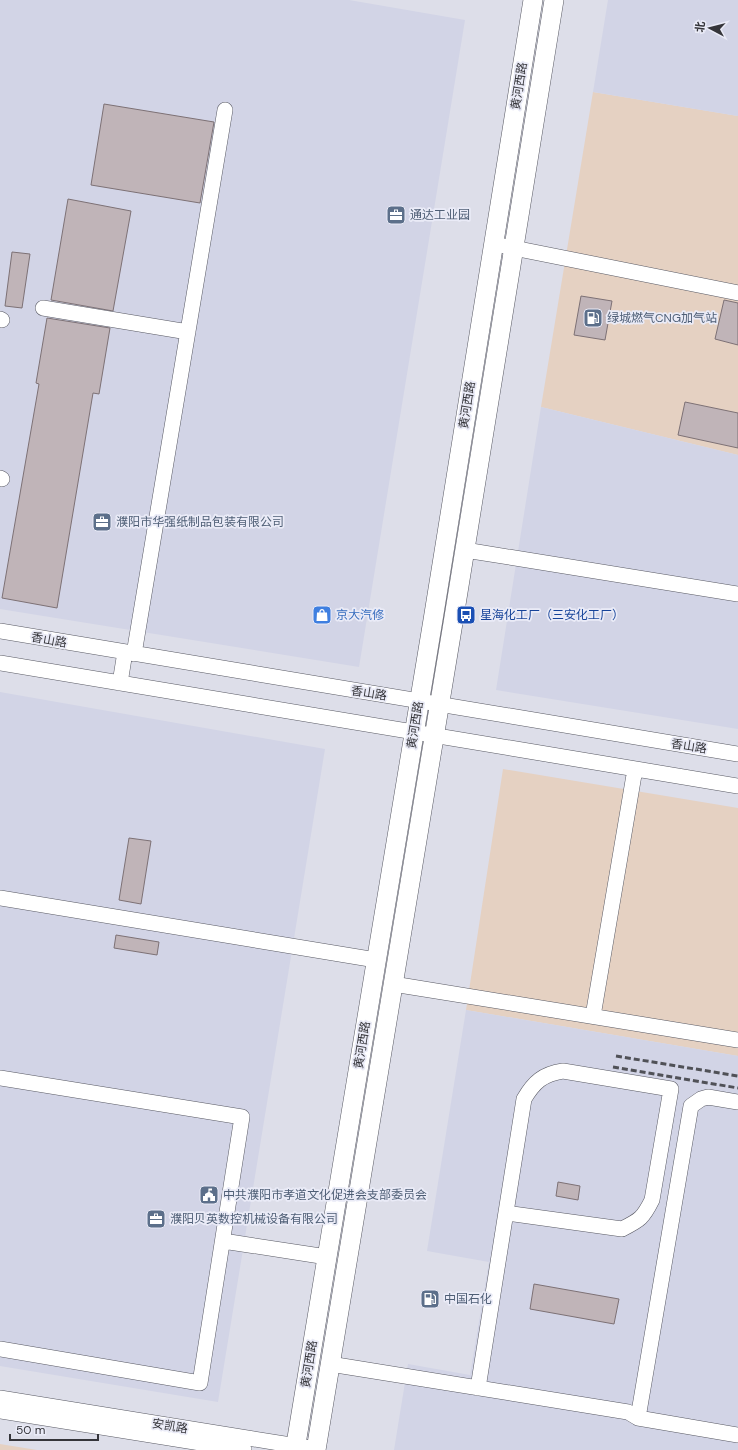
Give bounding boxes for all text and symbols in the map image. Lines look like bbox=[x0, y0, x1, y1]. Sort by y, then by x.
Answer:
north arrow bbox=[690, 8, 730, 48]
text: 北 bbox=[692, 20, 708, 33]
street label: 黄河西路 bbox=[507, 61, 531, 111]
office icon: 通达工业园 bbox=[385, 204, 407, 226]
place label: 通达工业园 bbox=[410, 207, 470, 223]
fuel station icon: 绿城燃气CNG加气站 bbox=[582, 307, 604, 329]
place label: 绿城燃气CNG加气站 bbox=[607, 310, 717, 326]
street label: 黄河西路 bbox=[455, 380, 479, 430]
office icon: 濮阳市华强纸制品包装有限公司 bbox=[91, 511, 113, 533]
place label: 濮阳市华强纸制品包装有限公司 bbox=[116, 514, 284, 530]
shop icon: 京大汽修 bbox=[311, 604, 333, 626]
bus stop icon: 星海化工厂（三安化工厂） bbox=[455, 604, 477, 626]
place label: 京大汽修 bbox=[336, 607, 384, 623]
place label: 星海化工厂（三安化工厂） bbox=[480, 607, 624, 623]
street label: 香山路 bbox=[30, 629, 68, 651]
street label: 香山路 bbox=[350, 682, 388, 704]
street label: 黄河西路 bbox=[403, 700, 427, 750]
street label: 香山路 bbox=[670, 735, 708, 757]
street label: 黄河西路 bbox=[350, 1020, 374, 1070]
public building icon: 中共濮阳市孝道文化促进会支部委员会 bbox=[198, 1184, 220, 1206]
place label: 中共濮阳市孝道文化促进会支部委员会 bbox=[223, 1187, 427, 1203]
office icon: 濮阳贝英数控机械设备有限公司 bbox=[145, 1208, 167, 1230]
place label: 濮阳贝英数控机械设备有限公司 bbox=[170, 1211, 338, 1227]
fuel station icon: 中国石化 bbox=[419, 1288, 441, 1310]
place label: 中国石化 bbox=[444, 1291, 492, 1307]
street label: 黄河西路 bbox=[297, 1339, 321, 1389]
street label: 安凯路 bbox=[151, 1415, 189, 1437]
scale bar bbox=[10, 1416, 98, 1442]
text: 50 m bbox=[16, 1422, 45, 1438]

